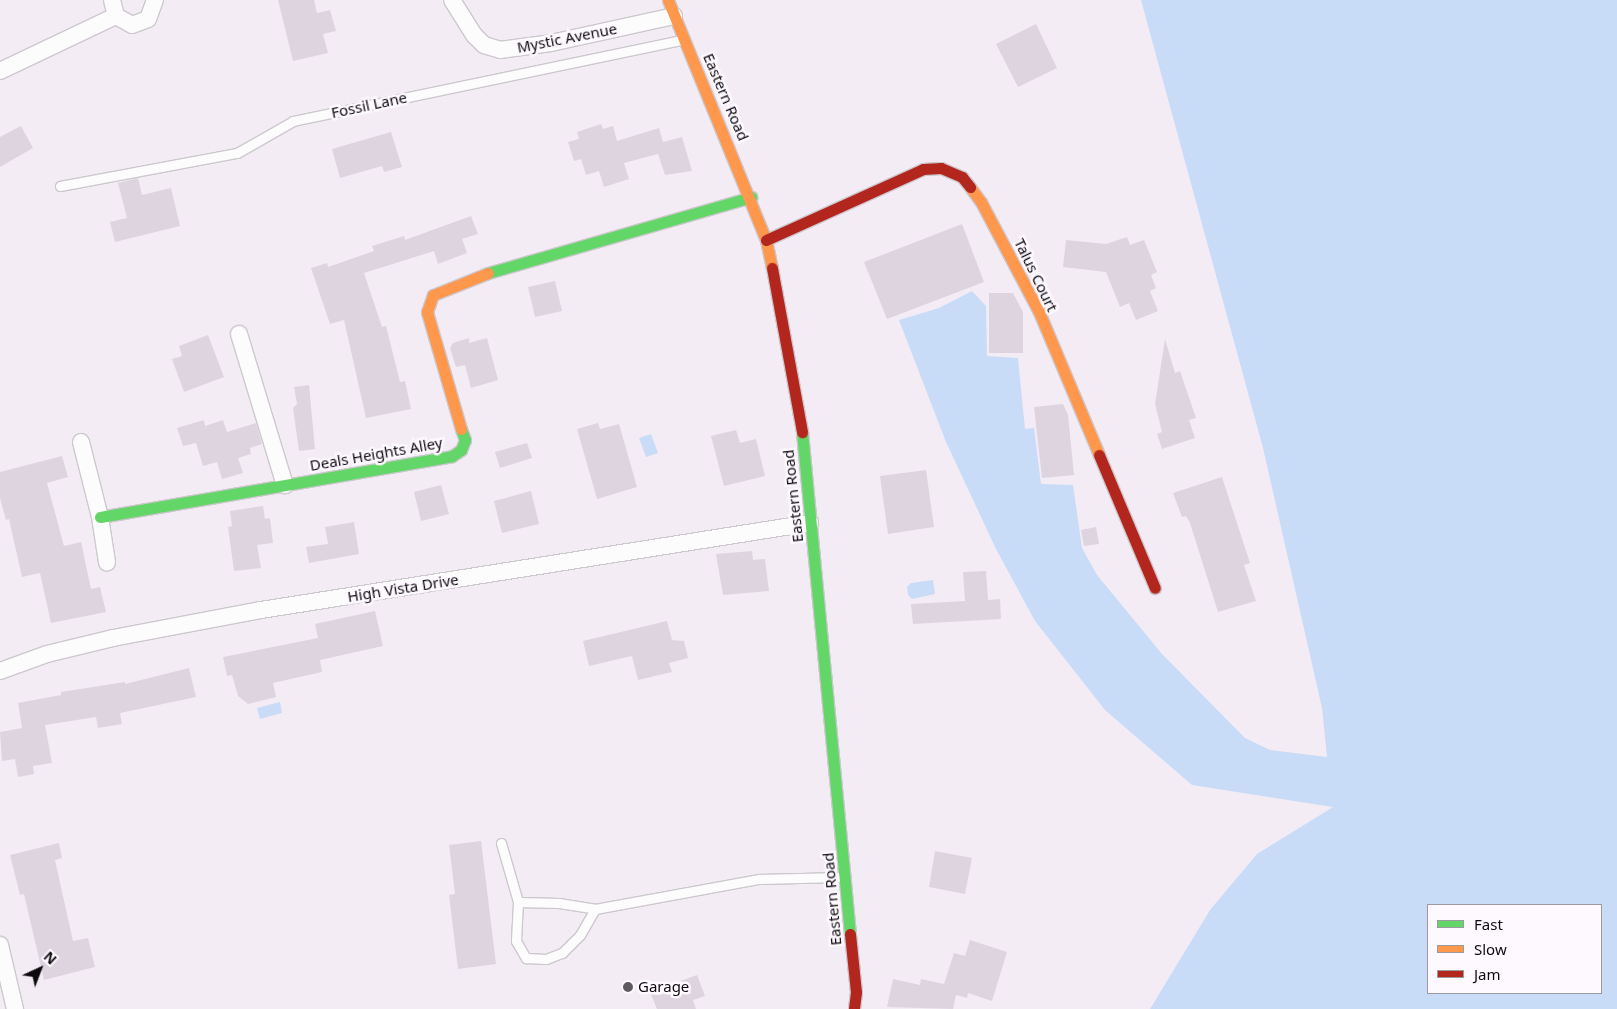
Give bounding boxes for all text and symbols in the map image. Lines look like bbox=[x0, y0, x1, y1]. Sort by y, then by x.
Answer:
street label: Mystic Avenue bbox=[515, 19, 619, 57]
street label: Eastern Road bbox=[700, 51, 752, 143]
street label: Fossil Lane bbox=[330, 88, 408, 122]
street label: Talus Court bbox=[1011, 235, 1061, 315]
street label: Deals Heights Alley bbox=[308, 433, 444, 475]
street label: Eastern Road bbox=[779, 449, 807, 543]
street label: High Vista Drive bbox=[346, 570, 460, 606]
street label: Eastern Road bbox=[819, 852, 845, 946]
legend bbox=[1427, 904, 1602, 994]
text: Fast bbox=[1474, 914, 1503, 934]
text: Slow bbox=[1474, 939, 1507, 959]
north arrow bbox=[15, 944, 65, 994]
text: N bbox=[40, 947, 61, 968]
text: Jam bbox=[1474, 964, 1501, 984]
place label: Garage bbox=[638, 978, 689, 996]
marker: Garage bbox=[622, 981, 634, 993]

